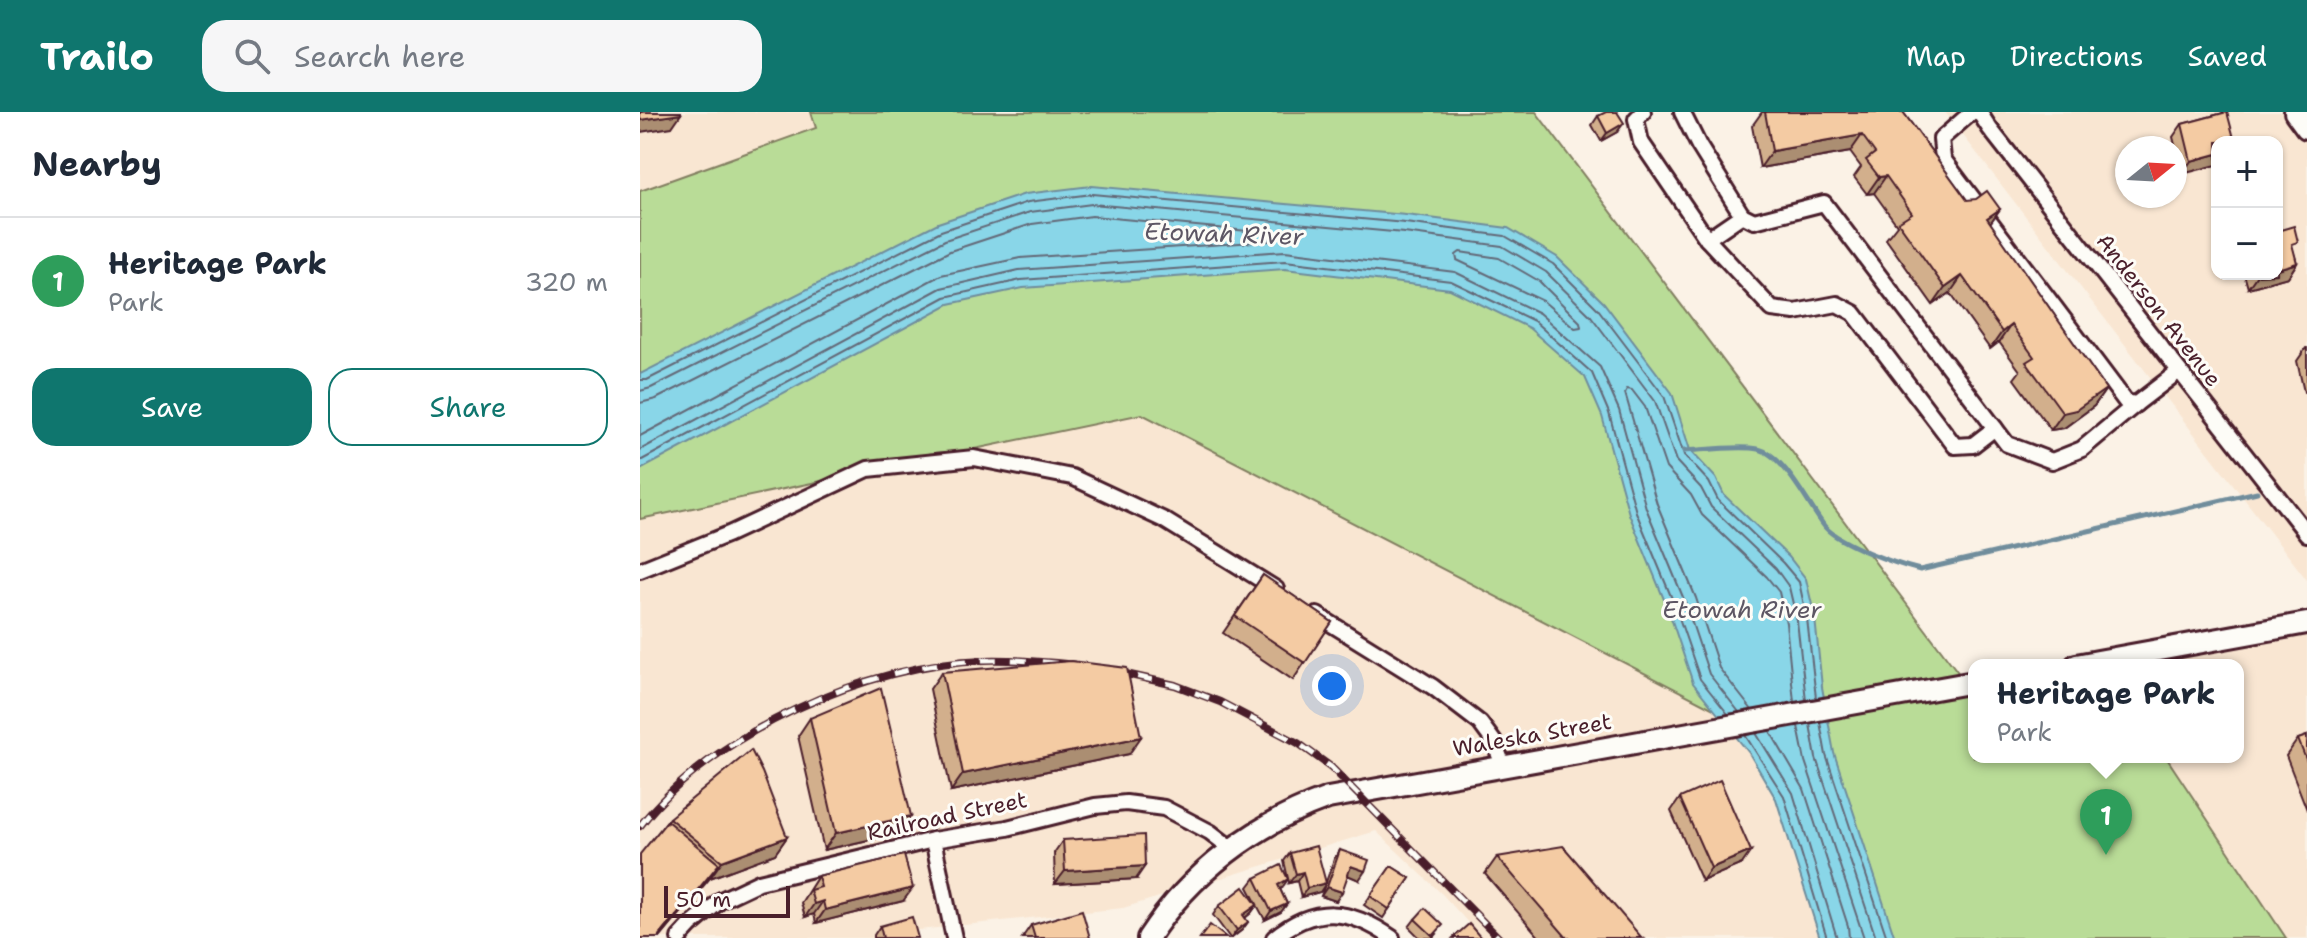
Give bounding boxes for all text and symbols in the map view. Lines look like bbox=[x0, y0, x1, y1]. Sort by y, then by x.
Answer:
search box bbox=[202, 20, 762, 92]
text: Trailo bbox=[40, 31, 154, 82]
icon: search bbox=[230, 34, 274, 78]
text: Search here bbox=[294, 36, 465, 77]
text: Map bbox=[1906, 37, 1966, 75]
text: Directions bbox=[2010, 37, 2144, 75]
text: Saved bbox=[2188, 37, 2267, 75]
north arrow bbox=[2115, 136, 2187, 208]
map controls bbox=[2211, 136, 2283, 280]
button: + bbox=[2211, 136, 2283, 208]
text: Nearby bbox=[32, 141, 162, 187]
button: − bbox=[2211, 208, 2283, 280]
water label: Etowah River bbox=[1144, 215, 1305, 253]
street label: Anderson Avenue bbox=[2090, 227, 2228, 393]
text: Heritage Park bbox=[108, 243, 327, 284]
text: 1 bbox=[52, 264, 64, 299]
text: 320 m bbox=[525, 264, 608, 299]
text: Park bbox=[108, 284, 164, 319]
button: Save bbox=[32, 368, 312, 446]
button: Share bbox=[328, 368, 608, 446]
water label: Etowah River bbox=[1662, 594, 1822, 626]
popup bbox=[1968, 659, 2244, 763]
your location bbox=[1312, 666, 1352, 706]
text: Heritage Park bbox=[1996, 673, 2216, 714]
street label: Waleska Street bbox=[1450, 707, 1614, 763]
text: Park bbox=[1996, 714, 2052, 749]
street label: Railroad Street bbox=[864, 785, 1030, 847]
pin: 1 bbox=[2080, 789, 2132, 855]
scale bar bbox=[664, 882, 790, 918]
text: 50 m bbox=[676, 885, 731, 914]

